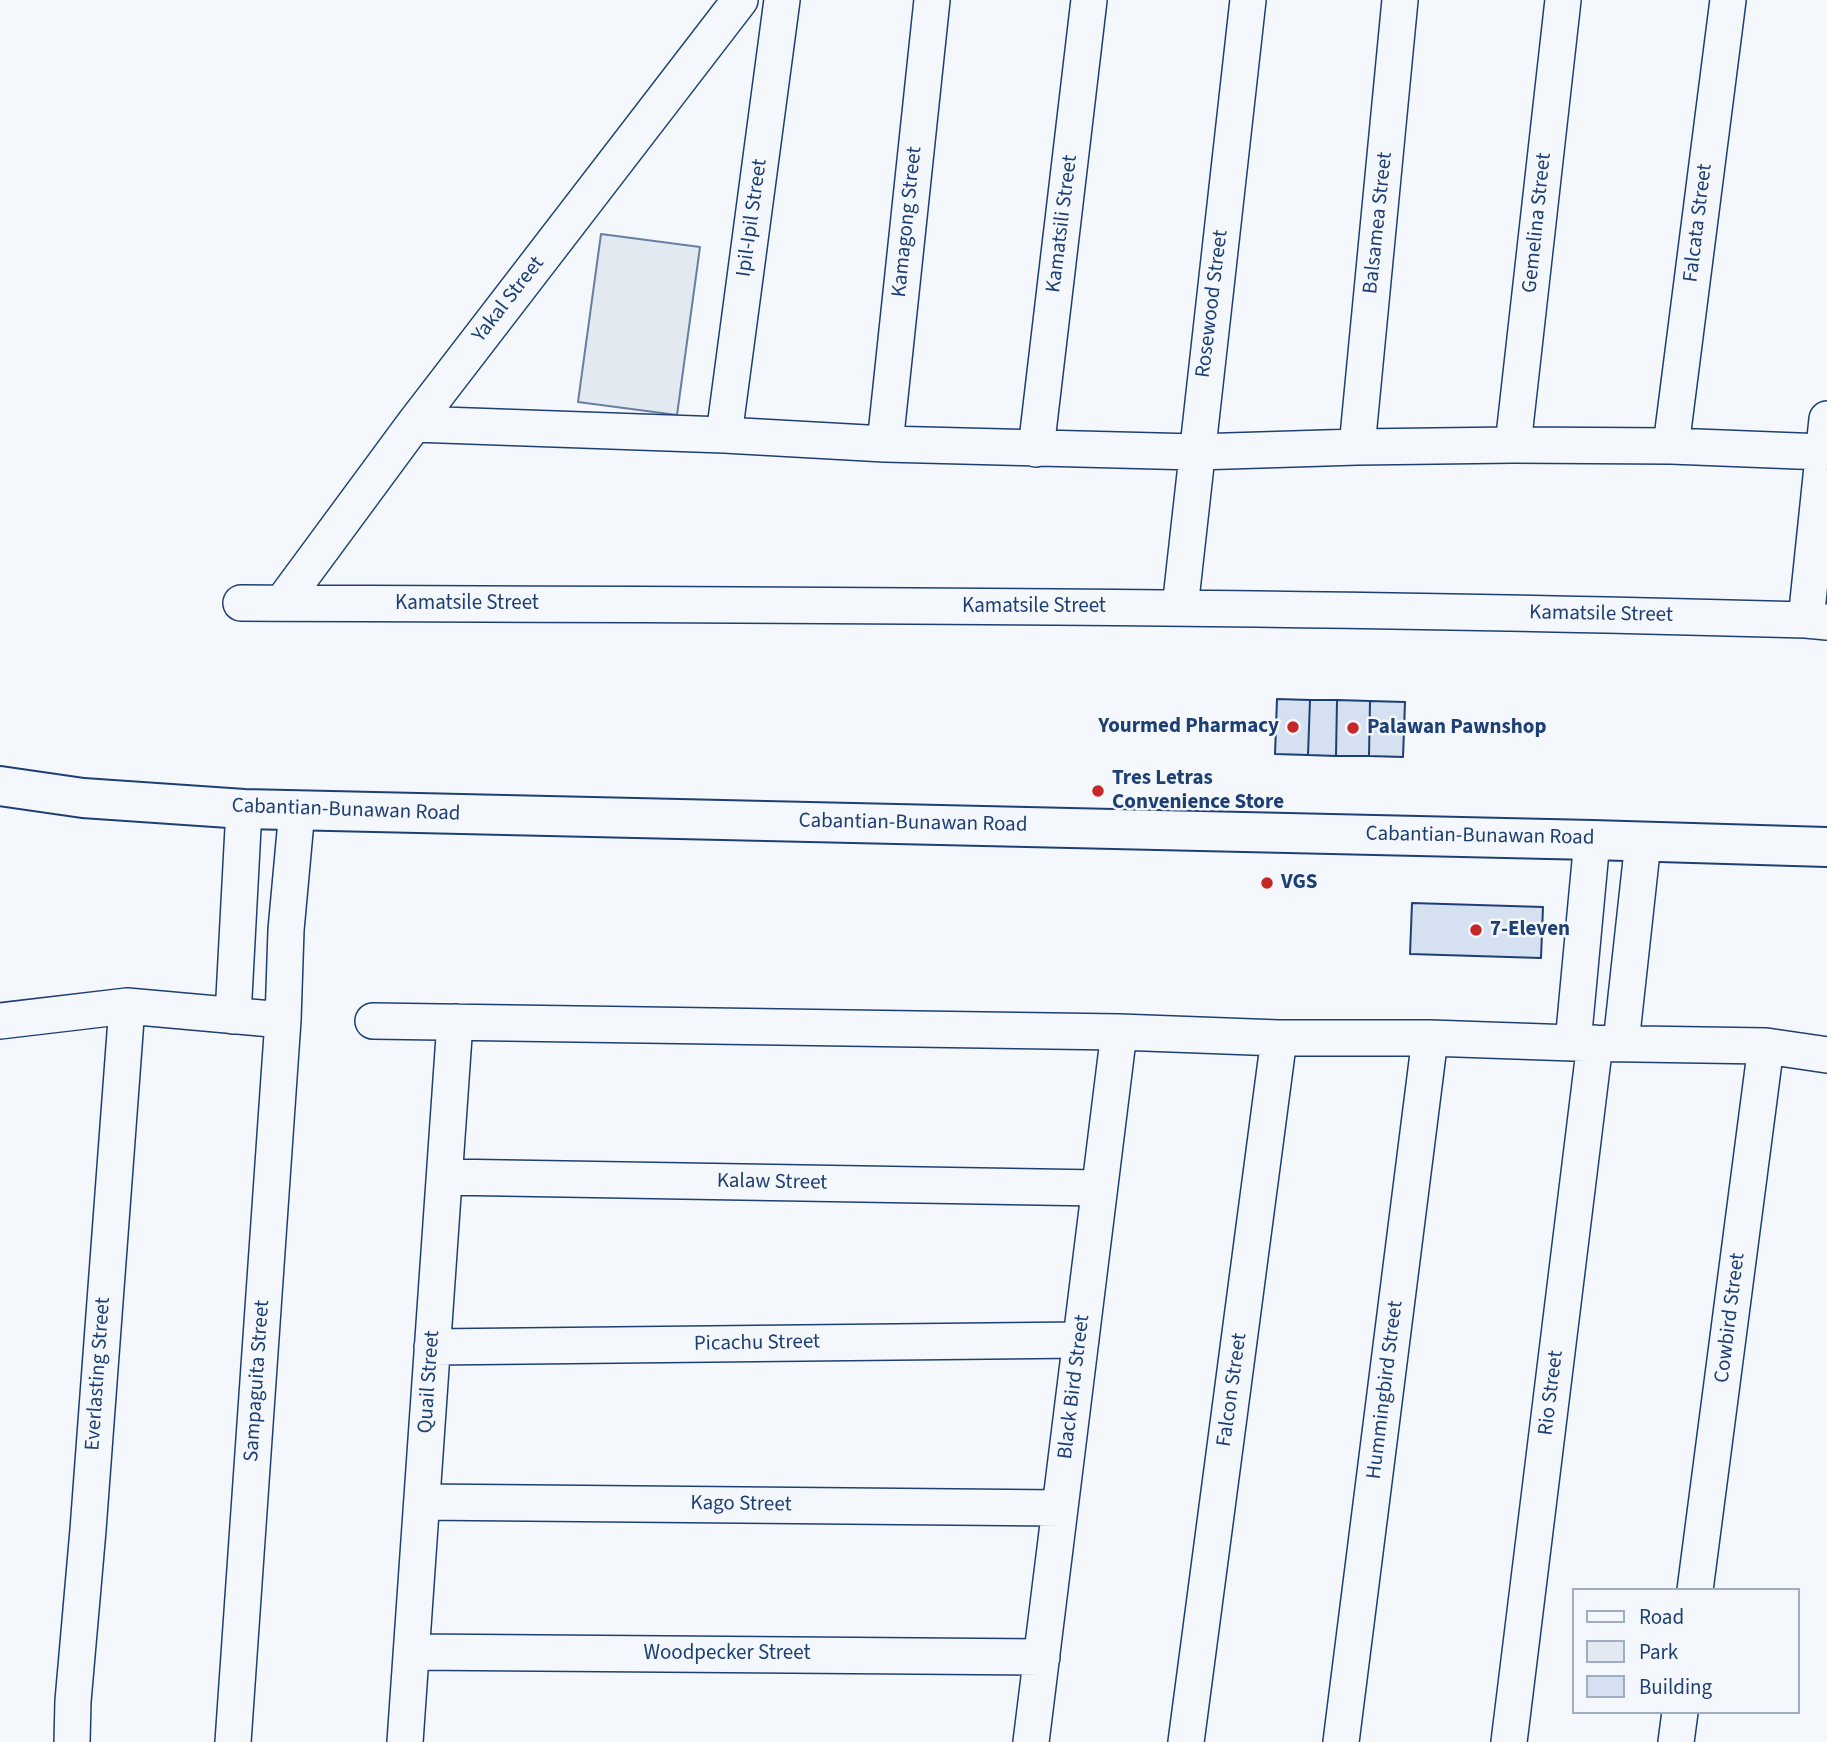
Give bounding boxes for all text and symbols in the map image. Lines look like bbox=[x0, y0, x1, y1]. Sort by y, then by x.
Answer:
street label: Kamagong Street bbox=[888, 145, 928, 299]
street label: Balsamea Street bbox=[1359, 151, 1399, 295]
street label: Gemelina Street bbox=[1518, 152, 1558, 294]
street label: Kamatsili Street bbox=[1042, 154, 1084, 294]
street label: Ipil-Ipil Street bbox=[732, 157, 774, 279]
street label: Falcata Street bbox=[1679, 162, 1719, 284]
street label: Rosewood Street bbox=[1191, 229, 1235, 379]
street label: Yakal Street bbox=[468, 252, 550, 348]
street label: Kamatsile Street bbox=[395, 591, 539, 617]
street label: Kamatsile Street bbox=[962, 594, 1106, 620]
street label: Kamatsile Street bbox=[1529, 601, 1673, 629]
place label: Yourmed Pharmacy bbox=[1098, 714, 1279, 740]
place label: Palawan Pawnshop bbox=[1367, 715, 1546, 741]
marker: Yourmed Pharmacy bbox=[1285, 719, 1301, 735]
marker: Palawan Pawnshop bbox=[1345, 720, 1361, 736]
place label: Tres Letras Convenience Store bbox=[1112, 766, 1284, 816]
marker: Tres Letras Convenience Store bbox=[1090, 783, 1106, 799]
street label: Cabantian-Bunawan Road bbox=[231, 794, 461, 828]
street label: Cabantian-Bunawan Road bbox=[798, 809, 1028, 839]
street label: Cabantian-Bunawan Road bbox=[1365, 822, 1595, 852]
place label: VGS bbox=[1281, 870, 1318, 896]
marker: VGS bbox=[1259, 875, 1275, 891]
place label: 7-Eleven bbox=[1490, 917, 1570, 943]
marker: 7-Eleven bbox=[1468, 922, 1484, 938]
street label: Kalaw Street bbox=[716, 1169, 828, 1197]
street label: Cowbird Street bbox=[1711, 1252, 1751, 1384]
street label: Everlasting Street bbox=[81, 1296, 117, 1452]
street label: Sampaguita Street bbox=[240, 1299, 276, 1463]
street label: Hummingbird Street bbox=[1363, 1299, 1409, 1481]
street label: Black Bird Street bbox=[1054, 1313, 1096, 1461]
street label: Quail Street bbox=[414, 1330, 446, 1434]
street label: Picachu Street bbox=[694, 1330, 820, 1358]
street label: Falcon Street bbox=[1213, 1332, 1253, 1448]
street label: Rio Street bbox=[1534, 1349, 1570, 1437]
street label: Kago Street bbox=[690, 1492, 792, 1518]
legend bbox=[1572, 1588, 1799, 1714]
text: Road bbox=[1639, 1602, 1684, 1632]
text: Park bbox=[1639, 1637, 1678, 1667]
street label: Woodpecker Street bbox=[643, 1641, 811, 1667]
text: Building bbox=[1639, 1672, 1712, 1702]

